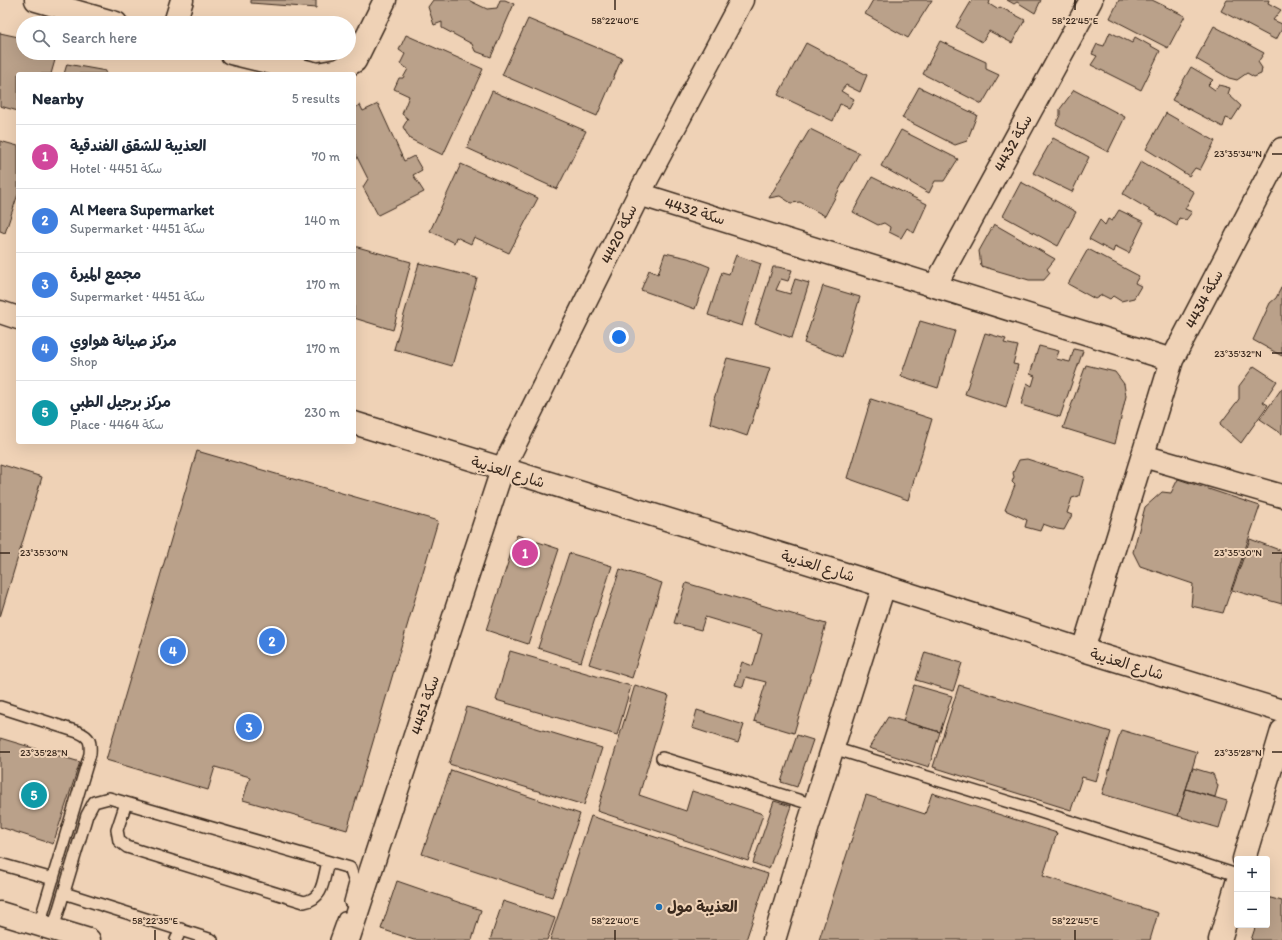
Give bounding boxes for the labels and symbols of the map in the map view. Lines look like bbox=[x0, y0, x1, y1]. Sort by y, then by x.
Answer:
text: 58°22'40"E bbox=[591, 14, 639, 27]
text: 58°22'45"E bbox=[1052, 14, 1099, 27]
street label: سكة 4432 bbox=[990, 111, 1036, 175]
text: 23°35'34"N bbox=[1214, 147, 1262, 160]
street label: سكة 4432 bbox=[662, 193, 728, 229]
street label: سكة 4420 bbox=[597, 201, 641, 267]
street label: سكة 4434 bbox=[1181, 267, 1227, 331]
your location bbox=[609, 327, 629, 347]
text: 23°35'32"N bbox=[1214, 347, 1262, 360]
street label: شارع العذيبة bbox=[469, 452, 547, 493]
pin: 1 bbox=[512, 538, 538, 568]
text: 23°35'30"N bbox=[20, 546, 68, 559]
street label: شارع العذيبة bbox=[779, 546, 857, 587]
text: 23°35'30"N bbox=[1214, 546, 1262, 559]
pin: 2 bbox=[259, 626, 285, 656]
pin: 4 bbox=[160, 636, 186, 666]
street label: شارع العذيبة bbox=[1088, 644, 1166, 685]
street label: سكة 4451 bbox=[407, 673, 443, 737]
pin: 3 bbox=[236, 712, 262, 742]
text: 23°35'28"N bbox=[20, 746, 68, 759]
text: 23°35'28"N bbox=[1214, 746, 1262, 759]
pin: 5 bbox=[21, 780, 47, 810]
place label: العذيبة مول bbox=[667, 898, 738, 917]
marker: العذيبة مول bbox=[654, 902, 664, 912]
text: 58°22'35"E bbox=[132, 914, 178, 927]
text: 58°22'40"E bbox=[591, 914, 639, 927]
text: 58°22'45"E bbox=[1052, 914, 1099, 927]

